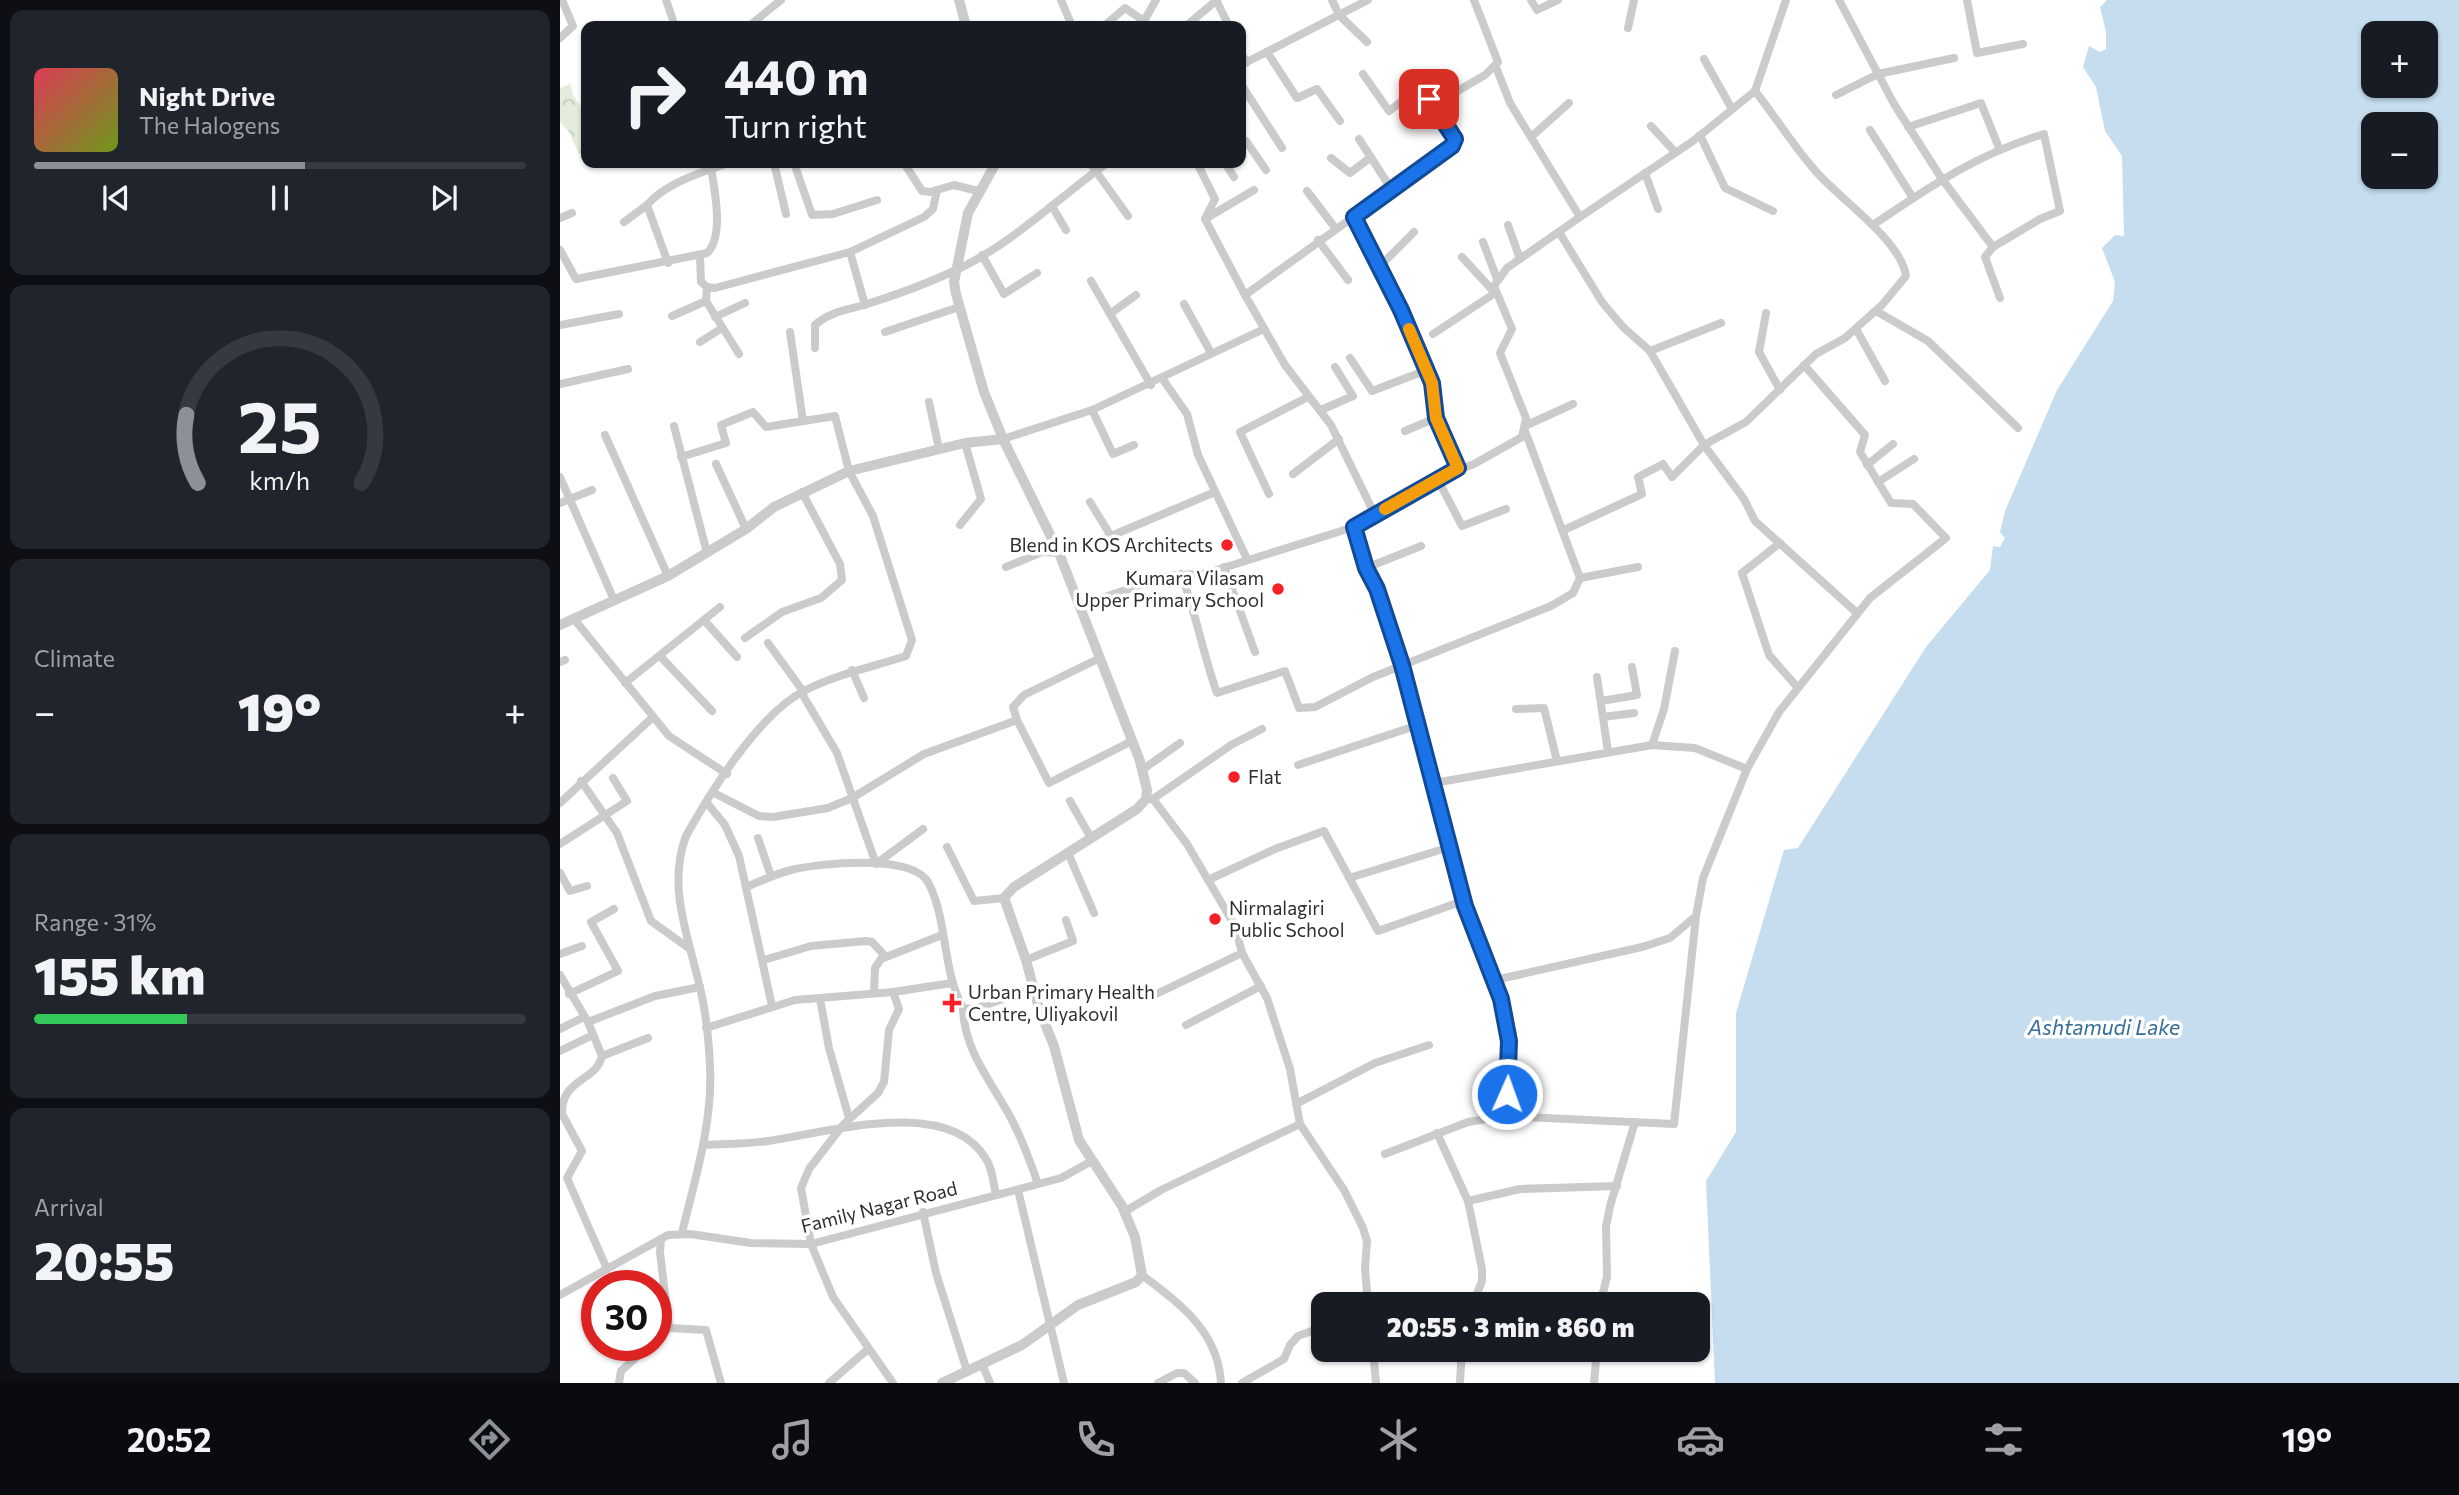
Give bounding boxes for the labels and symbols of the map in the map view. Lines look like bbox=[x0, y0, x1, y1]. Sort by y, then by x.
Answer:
pin bbox=[1399, 69, 1459, 129]
place label: Blend in KOS Architects bbox=[1010, 533, 1213, 556]
marker: Blend in KOS Architects bbox=[1219, 537, 1235, 553]
place label: Kumara Vilasam Upper Primary School bbox=[1075, 566, 1264, 611]
marker: Kumara Vilasam Upper Primary School bbox=[1270, 581, 1286, 597]
place label: Flat bbox=[1248, 765, 1282, 788]
marker: Flat bbox=[1226, 769, 1242, 785]
place label: Nirmalagiri Public School bbox=[1229, 896, 1344, 941]
marker: Nirmalagiri Public School bbox=[1207, 911, 1223, 927]
place label: Urban Primary Health Centre, Uliyakovil bbox=[968, 980, 1155, 1025]
marker: Urban Primary Health Centre, Uliyakovil bbox=[942, 993, 962, 1013]
water label: Ashtamudi Lake bbox=[2027, 1014, 2180, 1039]
position arrow bbox=[1470, 1057, 1544, 1131]
street label: Family Nagar Road bbox=[798, 1176, 959, 1237]
speed limit sign: 30 bbox=[581, 1270, 672, 1361]

